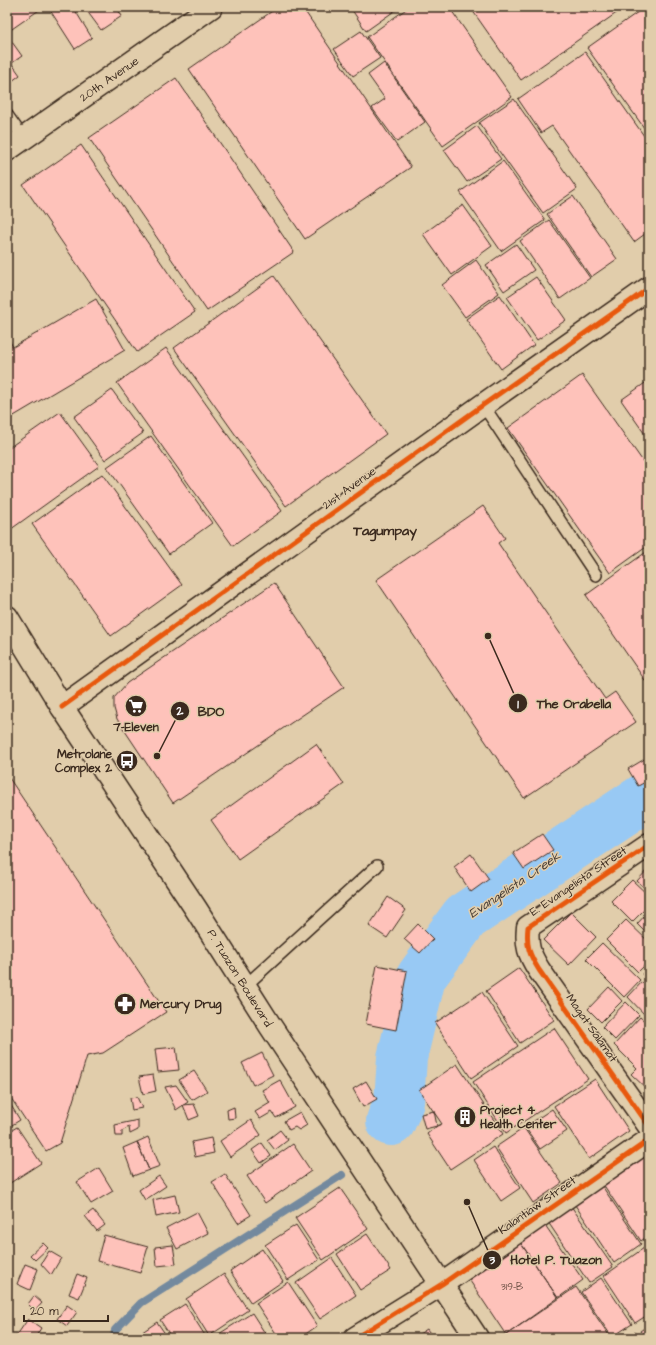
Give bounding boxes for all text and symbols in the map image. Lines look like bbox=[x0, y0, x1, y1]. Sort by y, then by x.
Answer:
street label: 20th Avenue bbox=[76, 52, 143, 106]
street label: 21st Avenue bbox=[319, 463, 380, 514]
district label: Tagumpay bbox=[352, 521, 417, 542]
callout: The Orabella bbox=[508, 691, 619, 716]
supermarket icon: 7-Eleven bbox=[123, 693, 149, 719]
text: The Orabella bbox=[536, 695, 612, 713]
text: 1 bbox=[517, 696, 519, 713]
callout: BDO bbox=[170, 698, 232, 723]
text: 2 bbox=[176, 703, 184, 720]
text: BDO bbox=[198, 703, 224, 721]
place label: 7-Eleven bbox=[112, 719, 159, 736]
place label: Metrolane Complex 2 bbox=[55, 746, 113, 778]
bus stop icon: Metrolane Complex 2 bbox=[114, 748, 140, 774]
street label: E. Evangelista Street bbox=[526, 842, 631, 921]
water label: Evangelista Creek bbox=[465, 847, 565, 923]
street label: P. Tuazon Boulevard bbox=[203, 926, 277, 1030]
pharmacy icon: Mercury Drug bbox=[112, 991, 138, 1017]
street label: Magat Salamat bbox=[561, 991, 622, 1067]
place label: Mercury Drug bbox=[140, 996, 222, 1015]
place label: Project 4 Health Center bbox=[480, 1102, 557, 1133]
building icon: Project 4 Health Center bbox=[452, 1104, 478, 1130]
street label: Kalantiaw Street bbox=[495, 1172, 580, 1239]
callout: Hotel P. Tuazon bbox=[482, 1247, 610, 1272]
text: Hotel P. Tuazon bbox=[510, 1251, 602, 1269]
text: 3 bbox=[488, 1252, 496, 1269]
house number: 319-B bbox=[501, 1280, 523, 1294]
scale bar bbox=[24, 1297, 108, 1323]
text: 20 m bbox=[30, 1303, 59, 1320]

